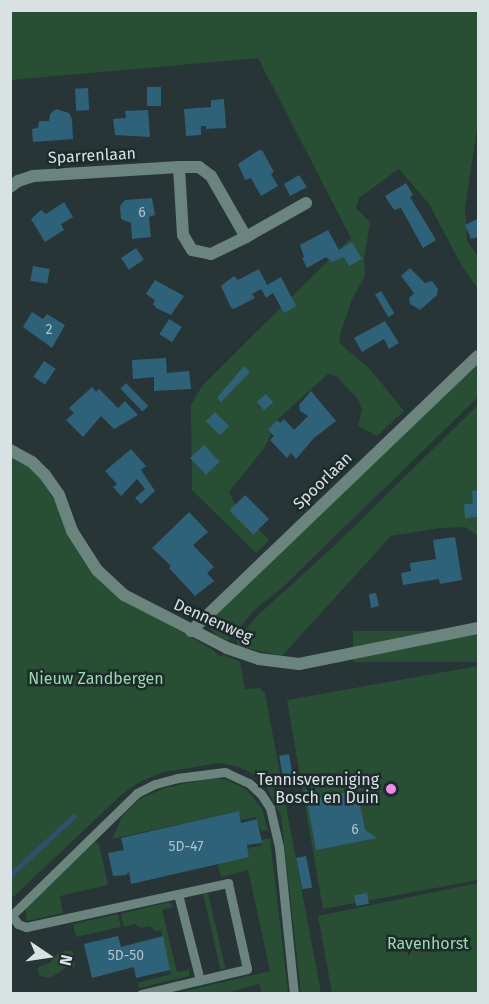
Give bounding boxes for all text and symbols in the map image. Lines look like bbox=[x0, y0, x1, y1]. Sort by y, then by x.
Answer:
street label: Sparrenlaan bbox=[48, 144, 136, 168]
house number: 6 bbox=[138, 205, 146, 221]
house number: 2 bbox=[46, 322, 52, 338]
street label: Spoorlaan bbox=[290, 448, 356, 514]
street label: Dennenweg bbox=[171, 595, 255, 647]
park label: Nieuw Zandbergen bbox=[28, 669, 164, 689]
place label: Tennisvereniging Bosch en Duin bbox=[257, 770, 379, 808]
marker: Tennisvereniging Bosch en Duin bbox=[384, 782, 398, 796]
house number: 6 bbox=[351, 822, 359, 838]
house number: 5D-47 bbox=[169, 839, 203, 855]
north arrow bbox=[18, 926, 78, 986]
park label: Ravenhorst bbox=[387, 934, 469, 954]
house number: 5D-50 bbox=[108, 948, 144, 964]
text: N bbox=[56, 953, 76, 967]

